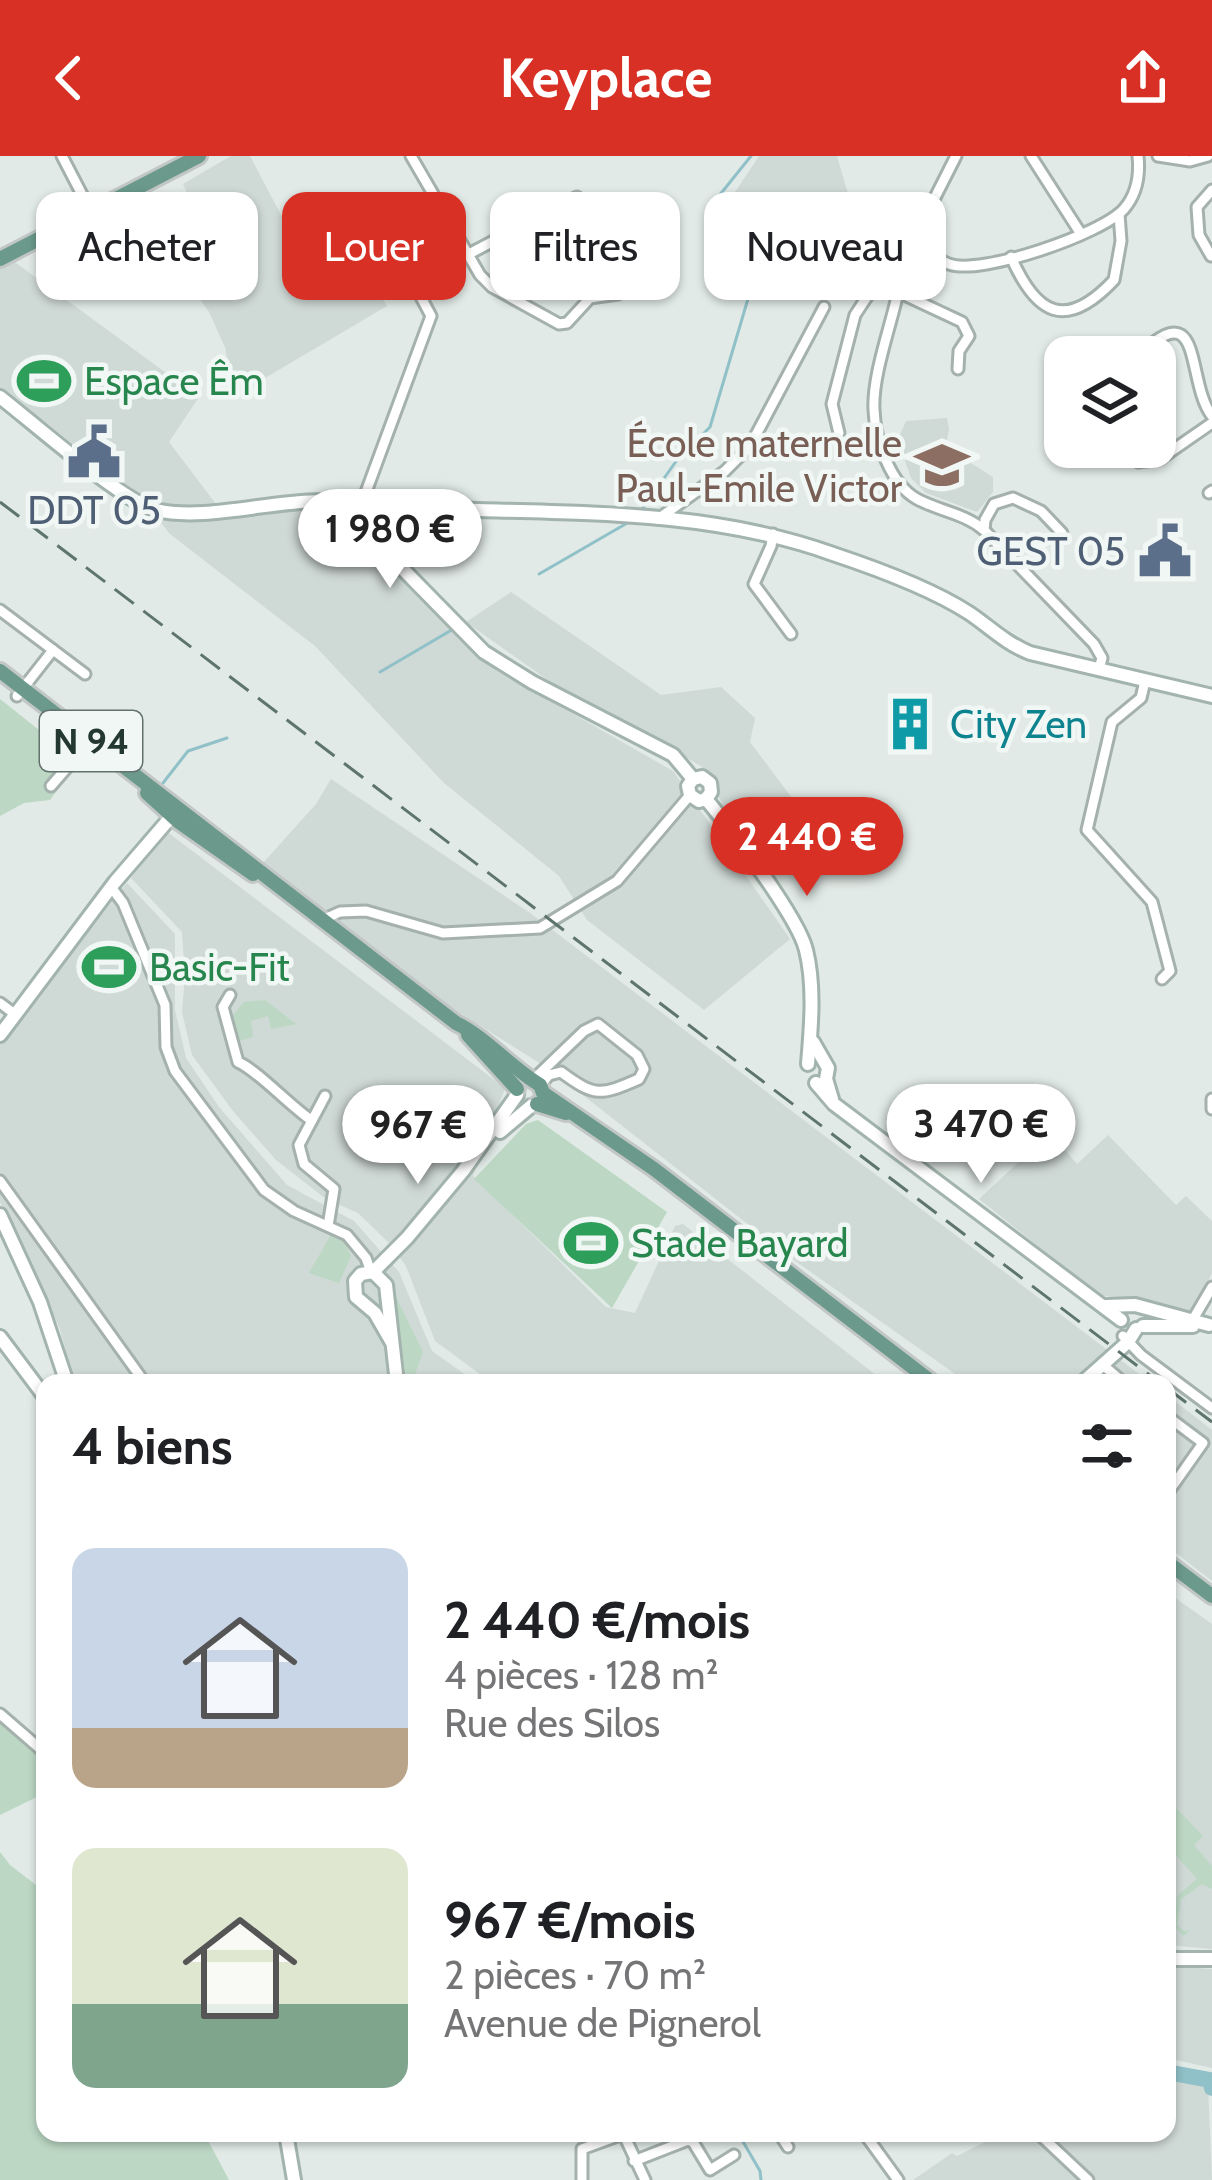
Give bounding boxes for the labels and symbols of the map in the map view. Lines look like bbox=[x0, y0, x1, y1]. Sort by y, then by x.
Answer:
sports icon: Espace Êm bbox=[15, 352, 73, 410]
place label: Espace Êm bbox=[84, 357, 264, 405]
place label: École maternelle Paul-Emile Victor bbox=[616, 419, 903, 512]
public building icon: DDT 05 bbox=[65, 423, 123, 481]
school or university icon: École maternelle Paul-Emile Victor bbox=[913, 436, 971, 494]
place label: DDT 05 bbox=[27, 486, 161, 534]
pin: 1 980 € bbox=[279, 489, 501, 591]
public building icon: GEST 05 bbox=[1136, 522, 1194, 580]
place label: GEST 05 bbox=[977, 527, 1125, 575]
building icon: City Zen bbox=[881, 695, 939, 753]
place label: City Zen bbox=[950, 700, 1087, 748]
road number: N 94 bbox=[40, 711, 142, 771]
pin: 2 440 € bbox=[696, 797, 918, 899]
sports icon: Basic-Fit bbox=[80, 938, 138, 996]
place label: Basic-Fit bbox=[149, 943, 290, 991]
pin: 3 470 € bbox=[870, 1084, 1092, 1186]
pin: 967 € bbox=[334, 1085, 502, 1187]
sports icon: Stade Bayard bbox=[562, 1214, 620, 1272]
place label: Stade Bayard bbox=[631, 1219, 848, 1267]

